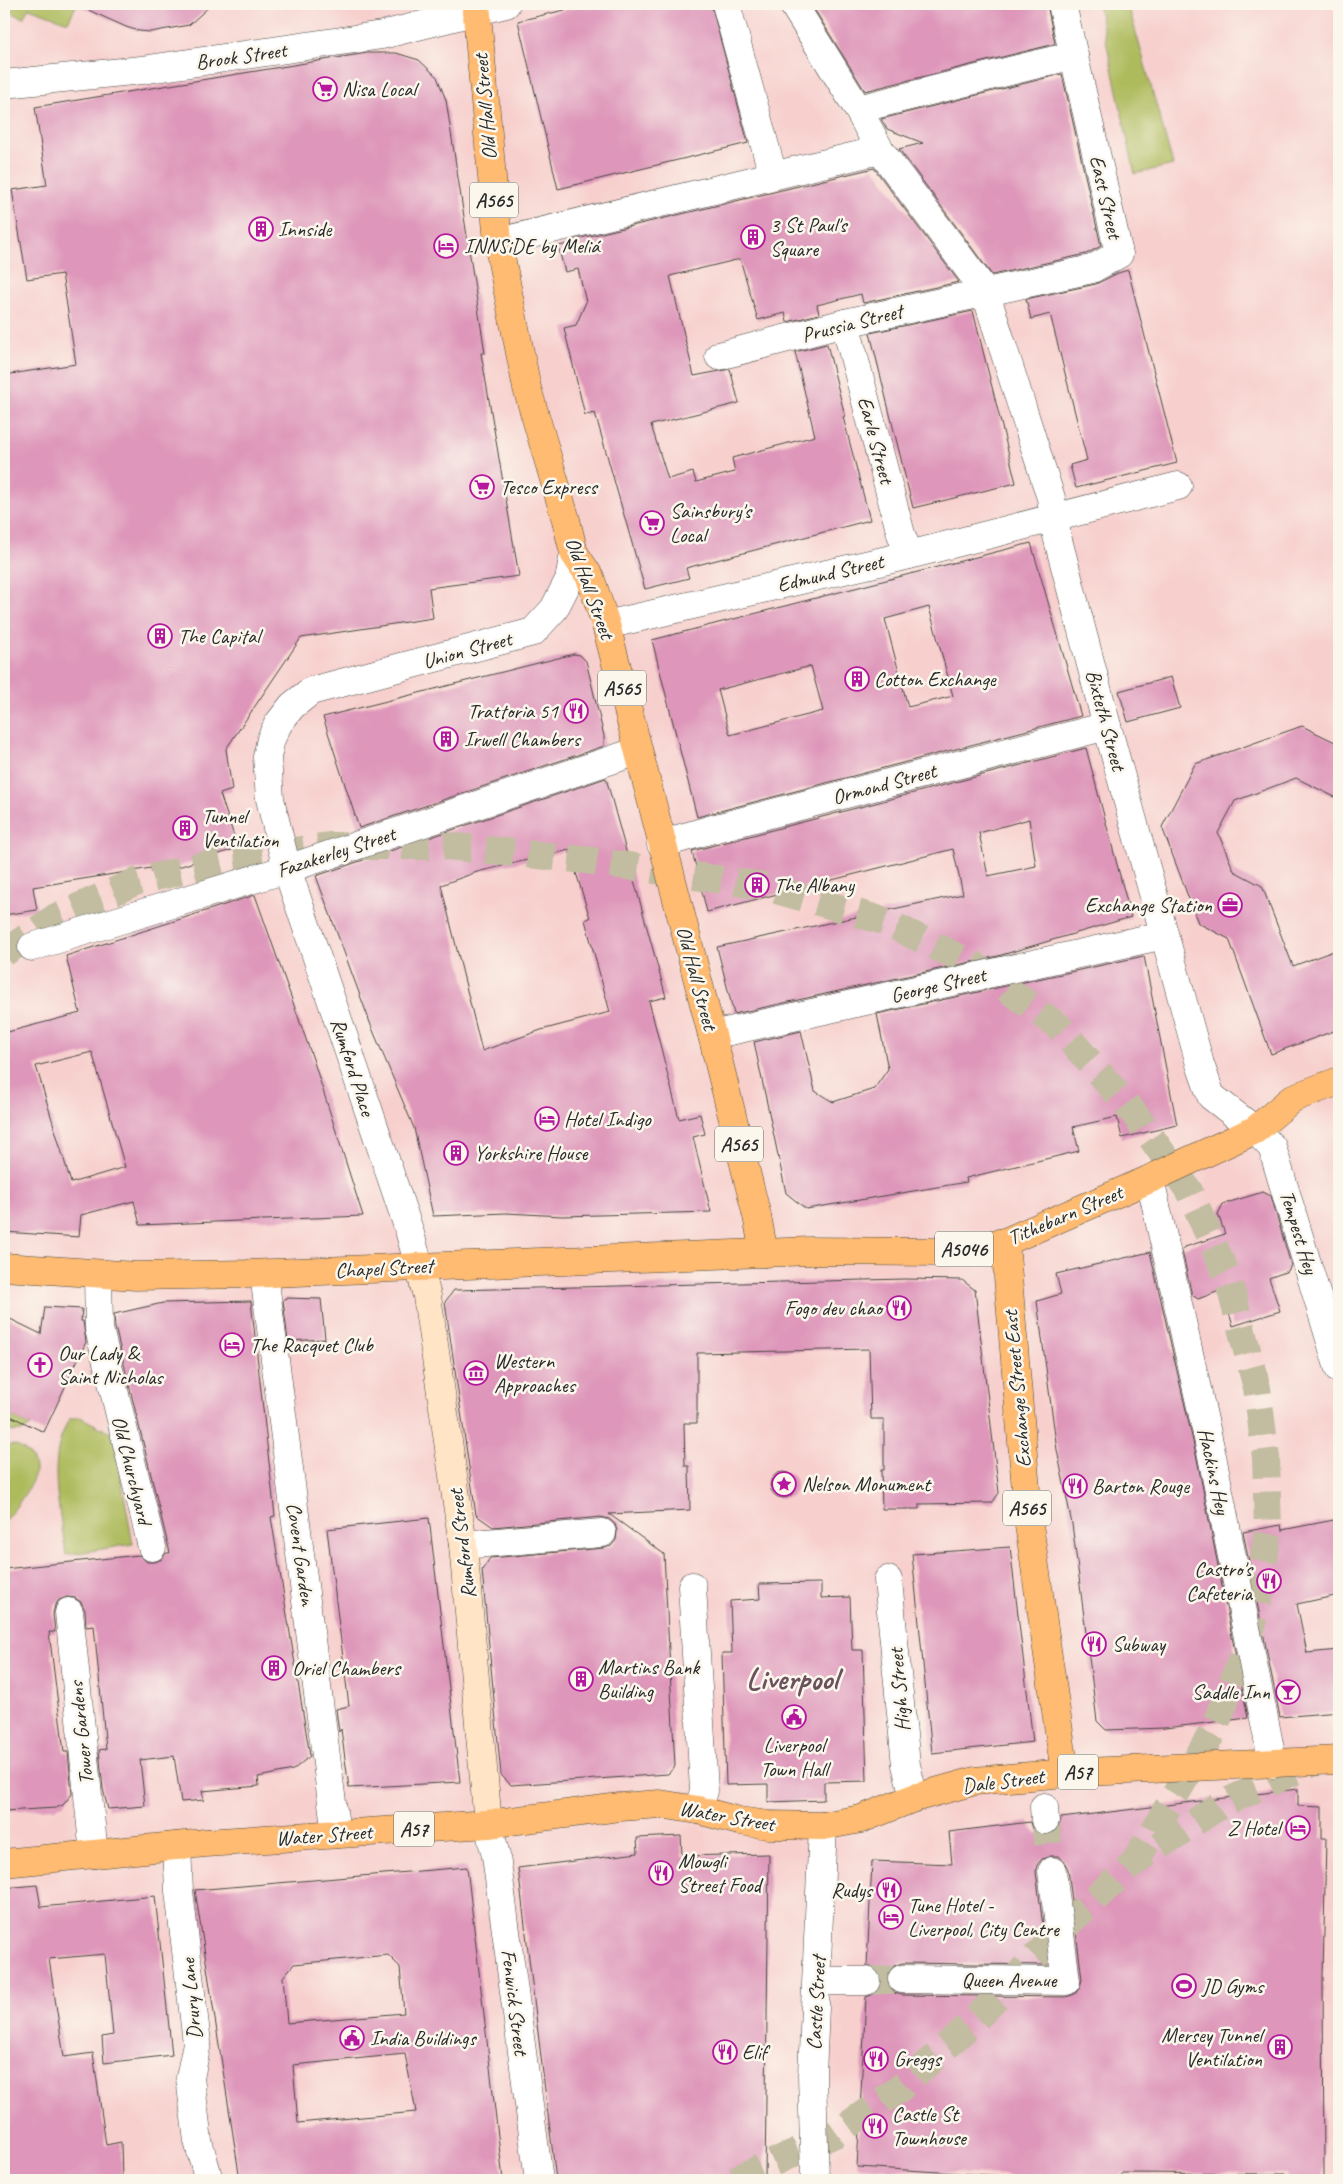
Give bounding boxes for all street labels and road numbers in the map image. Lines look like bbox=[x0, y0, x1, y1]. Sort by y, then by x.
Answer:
street label: Brook Street bbox=[194, 36, 290, 75]
street label: Old Hall Street bbox=[467, 51, 503, 161]
street label: East Street bbox=[1084, 153, 1129, 243]
road number: A565 bbox=[470, 182, 518, 218]
street label: Prussia Street bbox=[799, 297, 908, 348]
street label: Earle Street bbox=[852, 394, 901, 488]
street label: Old Hall Street bbox=[560, 534, 621, 644]
street label: Edmund Street bbox=[774, 548, 888, 598]
street label: Union Street bbox=[420, 625, 516, 674]
street label: Bixteth Street bbox=[1080, 667, 1132, 775]
road number: A565 bbox=[598, 670, 646, 706]
street label: Ormond Street bbox=[829, 757, 941, 810]
street label: Fazakerley Street bbox=[273, 820, 401, 883]
street label: Old Hall Street bbox=[671, 923, 724, 1035]
street label: George Street bbox=[888, 961, 990, 1009]
street label: Rumford Place bbox=[325, 1015, 382, 1121]
road number: A565 bbox=[715, 1126, 763, 1162]
street label: Tithebarn Street bbox=[1004, 1178, 1128, 1251]
street label: Tempest Hey bbox=[1274, 1187, 1325, 1279]
road number: A5046 bbox=[935, 1232, 993, 1266]
street label: Chapel Street bbox=[334, 1252, 437, 1284]
street label: Exchange Street East bbox=[997, 1307, 1037, 1469]
street label: Old Churchyard bbox=[106, 1413, 159, 1530]
street label: Hackins Hey bbox=[1192, 1425, 1236, 1518]
street label: Rumford Street bbox=[442, 1486, 482, 1600]
road number: A565 bbox=[1003, 1490, 1051, 1526]
street label: Covent Garden bbox=[281, 1501, 321, 1609]
street label: High Street bbox=[882, 1645, 916, 1733]
street label: Tower Gardens bbox=[62, 1678, 99, 1786]
road number: A57 bbox=[1058, 1754, 1098, 1790]
street label: Dale Street bbox=[961, 1763, 1047, 1799]
street label: Water Street bbox=[677, 1795, 779, 1837]
road number: A57 bbox=[394, 1812, 434, 1846]
street label: Water Street bbox=[275, 1819, 375, 1851]
street label: Fenwick Street bbox=[496, 1948, 535, 2058]
street label: Castle Street bbox=[801, 1952, 832, 2051]
street label: Drury Lane bbox=[174, 1956, 207, 2041]
street label: Queen Avenue bbox=[962, 1967, 1058, 1993]

